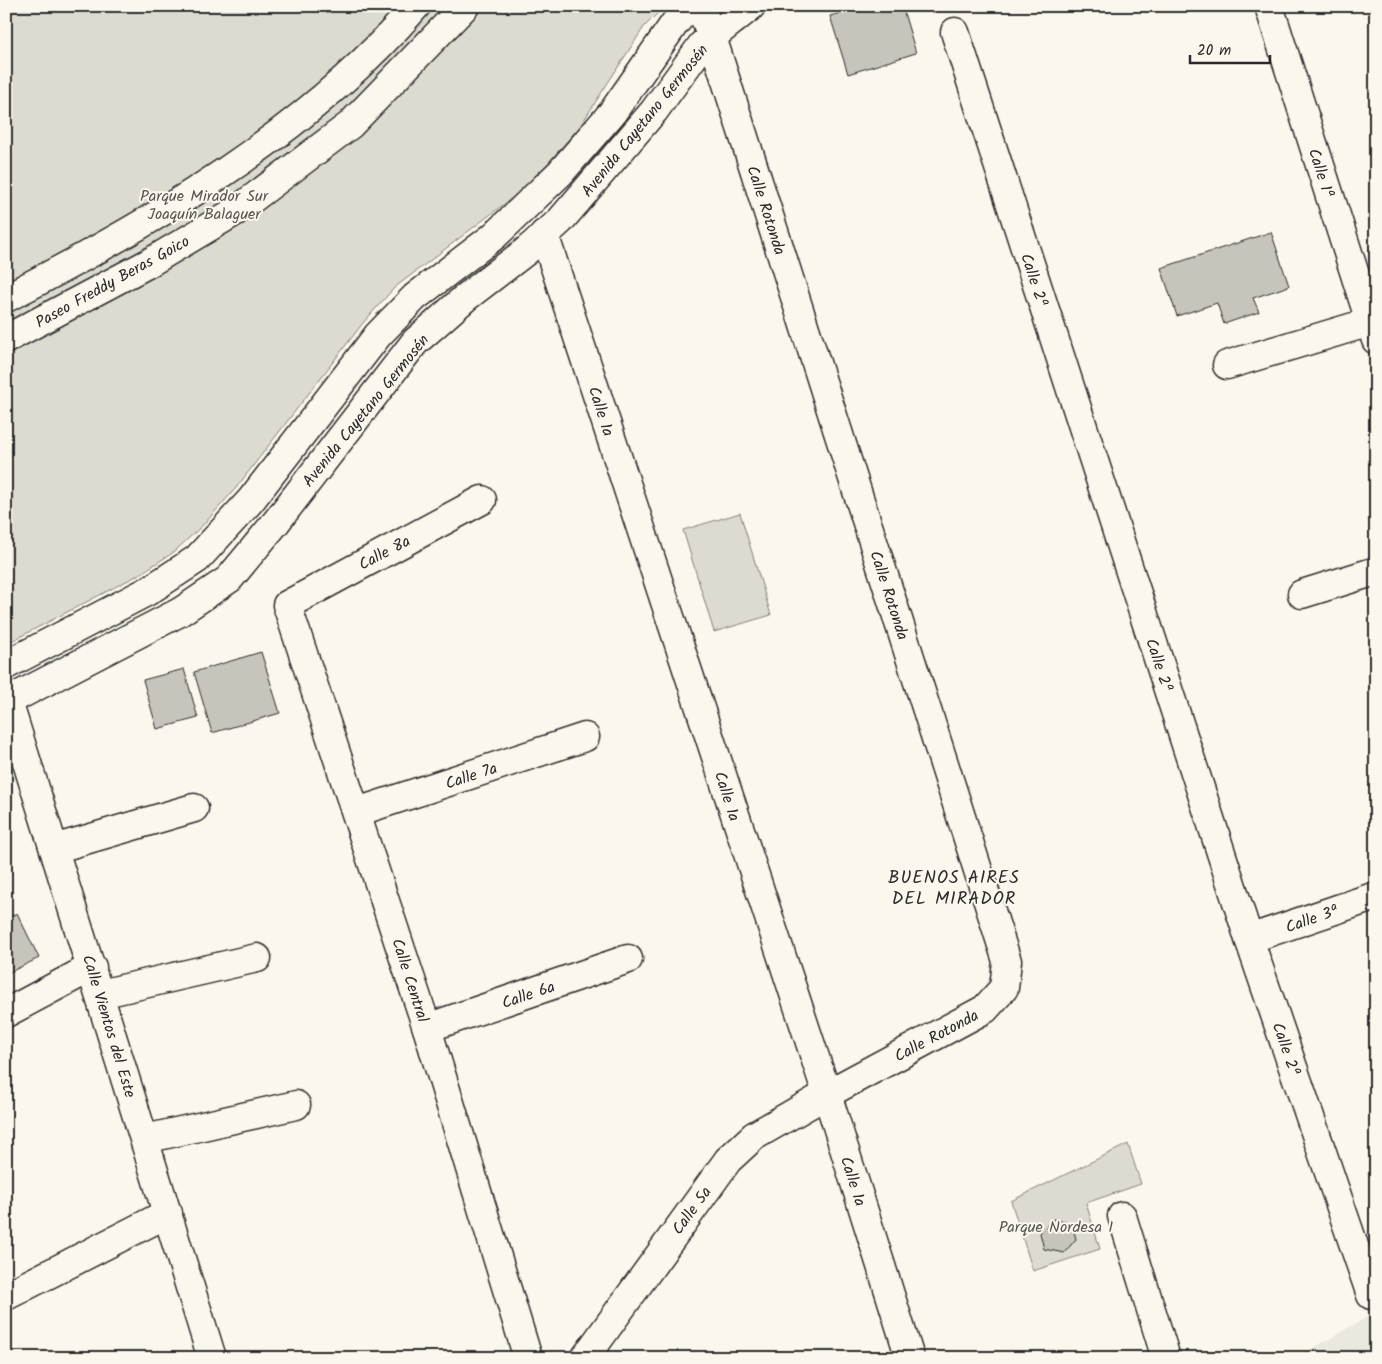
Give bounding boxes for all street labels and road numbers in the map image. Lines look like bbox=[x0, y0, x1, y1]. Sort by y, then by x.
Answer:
street label: Avenida Cayetano Germosén bbox=[576, 39, 715, 203]
street label: Calle 1ª bbox=[1301, 145, 1340, 202]
street label: Calle Rotonda bbox=[739, 163, 792, 258]
street label: Paseo Freddy Beras Goico bbox=[31, 229, 195, 335]
street label: Calle 2ª bbox=[1013, 250, 1054, 311]
street label: Avenida Cayetano Germosén bbox=[297, 329, 436, 493]
street label: Calle 1a bbox=[581, 383, 620, 440]
street label: Calle 8a bbox=[354, 529, 415, 577]
street label: Calle Rotonda bbox=[862, 548, 915, 643]
street label: Calle 2ª bbox=[1138, 635, 1179, 696]
street label: Calle 7a bbox=[442, 756, 501, 797]
street label: Calle 1a bbox=[707, 768, 746, 825]
street label: Calle 3ª bbox=[1282, 899, 1343, 940]
street label: Calle Central bbox=[384, 935, 435, 1026]
street label: Calle Vientos del Este bbox=[75, 952, 142, 1101]
street label: Calle 6a bbox=[498, 975, 559, 1016]
street label: Calle Rotonda bbox=[890, 1004, 983, 1069]
street label: Calle 2ª bbox=[1265, 1019, 1306, 1080]
street label: Calle 1a bbox=[833, 1153, 872, 1210]
street label: Calle 5a bbox=[666, 1181, 718, 1240]

